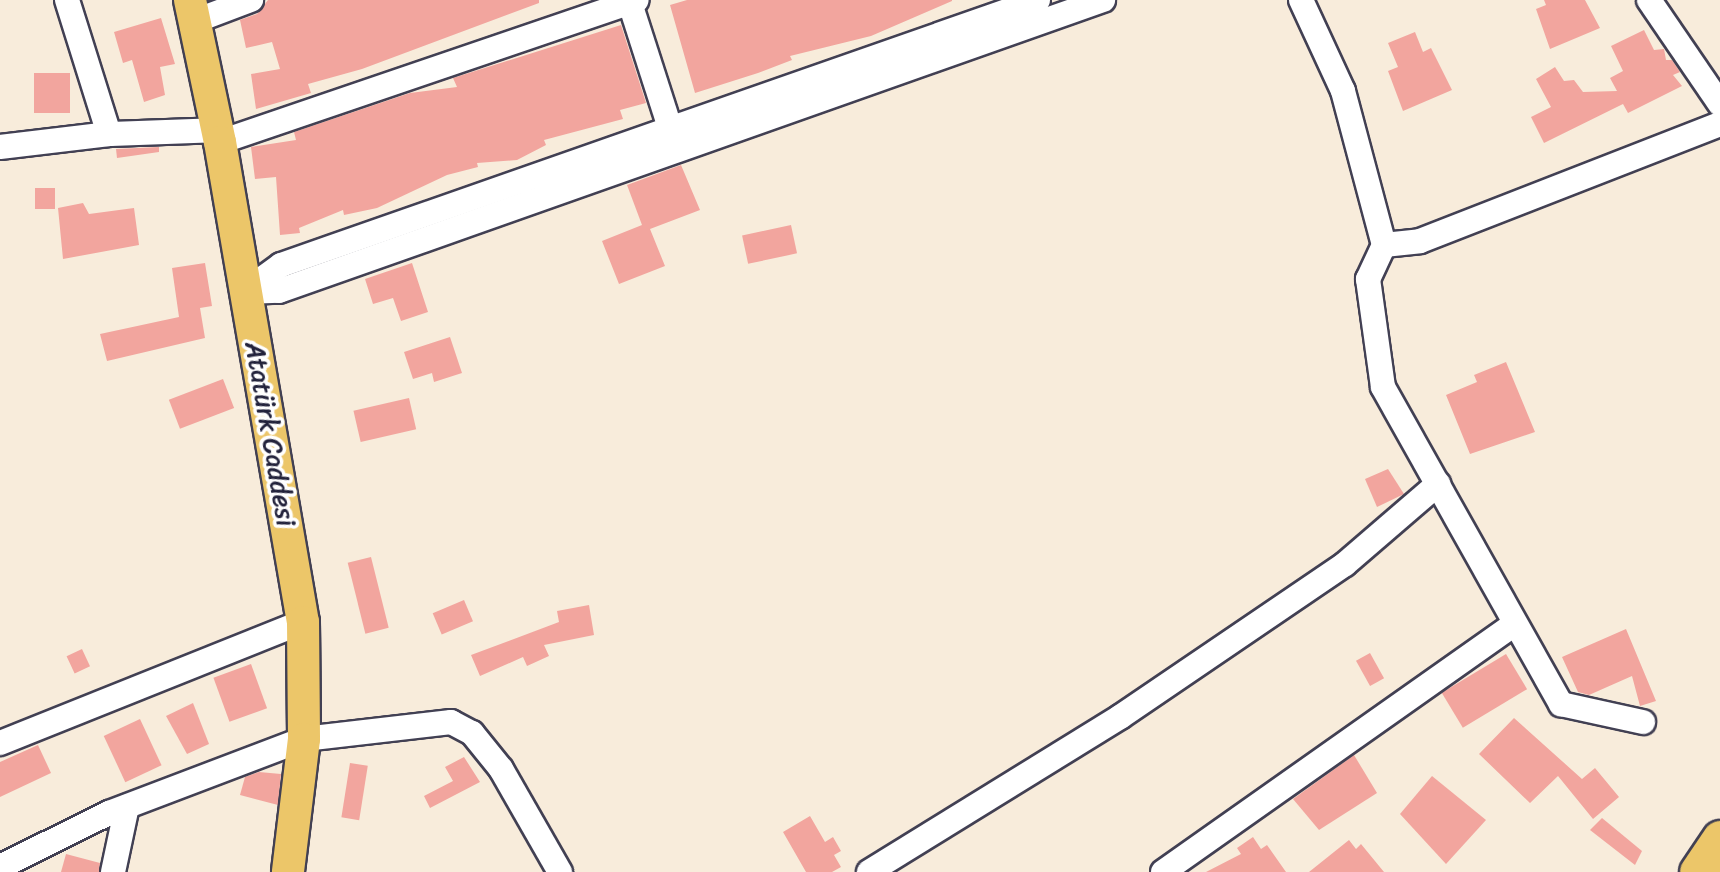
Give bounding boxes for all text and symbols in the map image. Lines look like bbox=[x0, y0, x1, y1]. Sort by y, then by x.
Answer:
street label: Atatürk Caddesi bbox=[238, 340, 302, 528]

